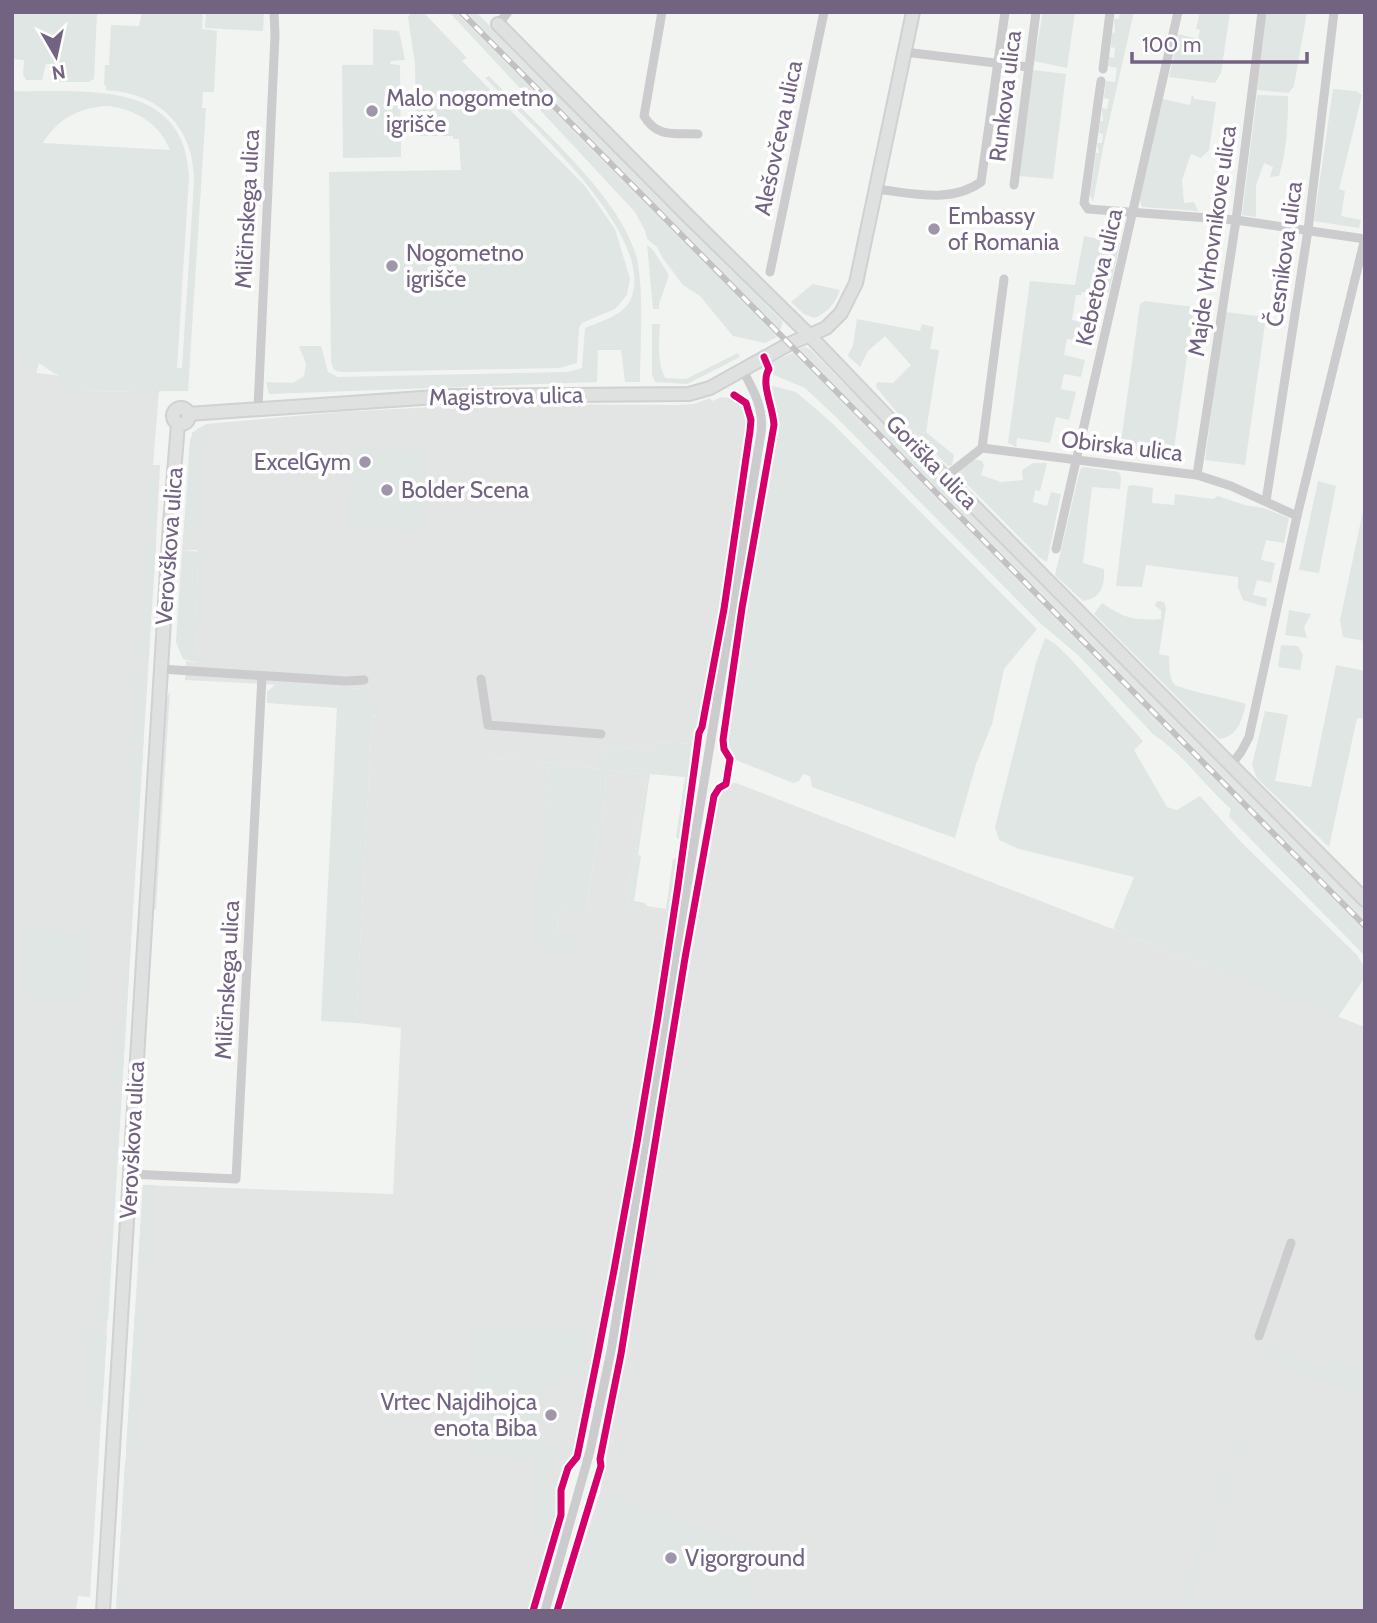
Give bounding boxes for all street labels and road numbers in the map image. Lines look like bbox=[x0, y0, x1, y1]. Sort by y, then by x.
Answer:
street label: Runkova ulica bbox=[983, 29, 1027, 163]
street label: Alešovčeva ulica bbox=[748, 58, 808, 218]
street label: Majde Vrhovnikove ulica bbox=[1182, 124, 1242, 358]
street label: Milčinskega ulica bbox=[229, 129, 265, 289]
street label: Česnikova ulica bbox=[1259, 179, 1308, 329]
street label: Kebetova ulica bbox=[1070, 206, 1128, 348]
street label: Magistrova ulica bbox=[429, 381, 583, 411]
street label: Goriška ulica bbox=[880, 409, 984, 515]
street label: Obirska ulica bbox=[1060, 425, 1184, 467]
street label: Verovškova ulica bbox=[150, 466, 188, 626]
street label: Milčinskega ulica bbox=[209, 900, 245, 1060]
street label: Verovškova ulica bbox=[114, 1060, 150, 1220]

